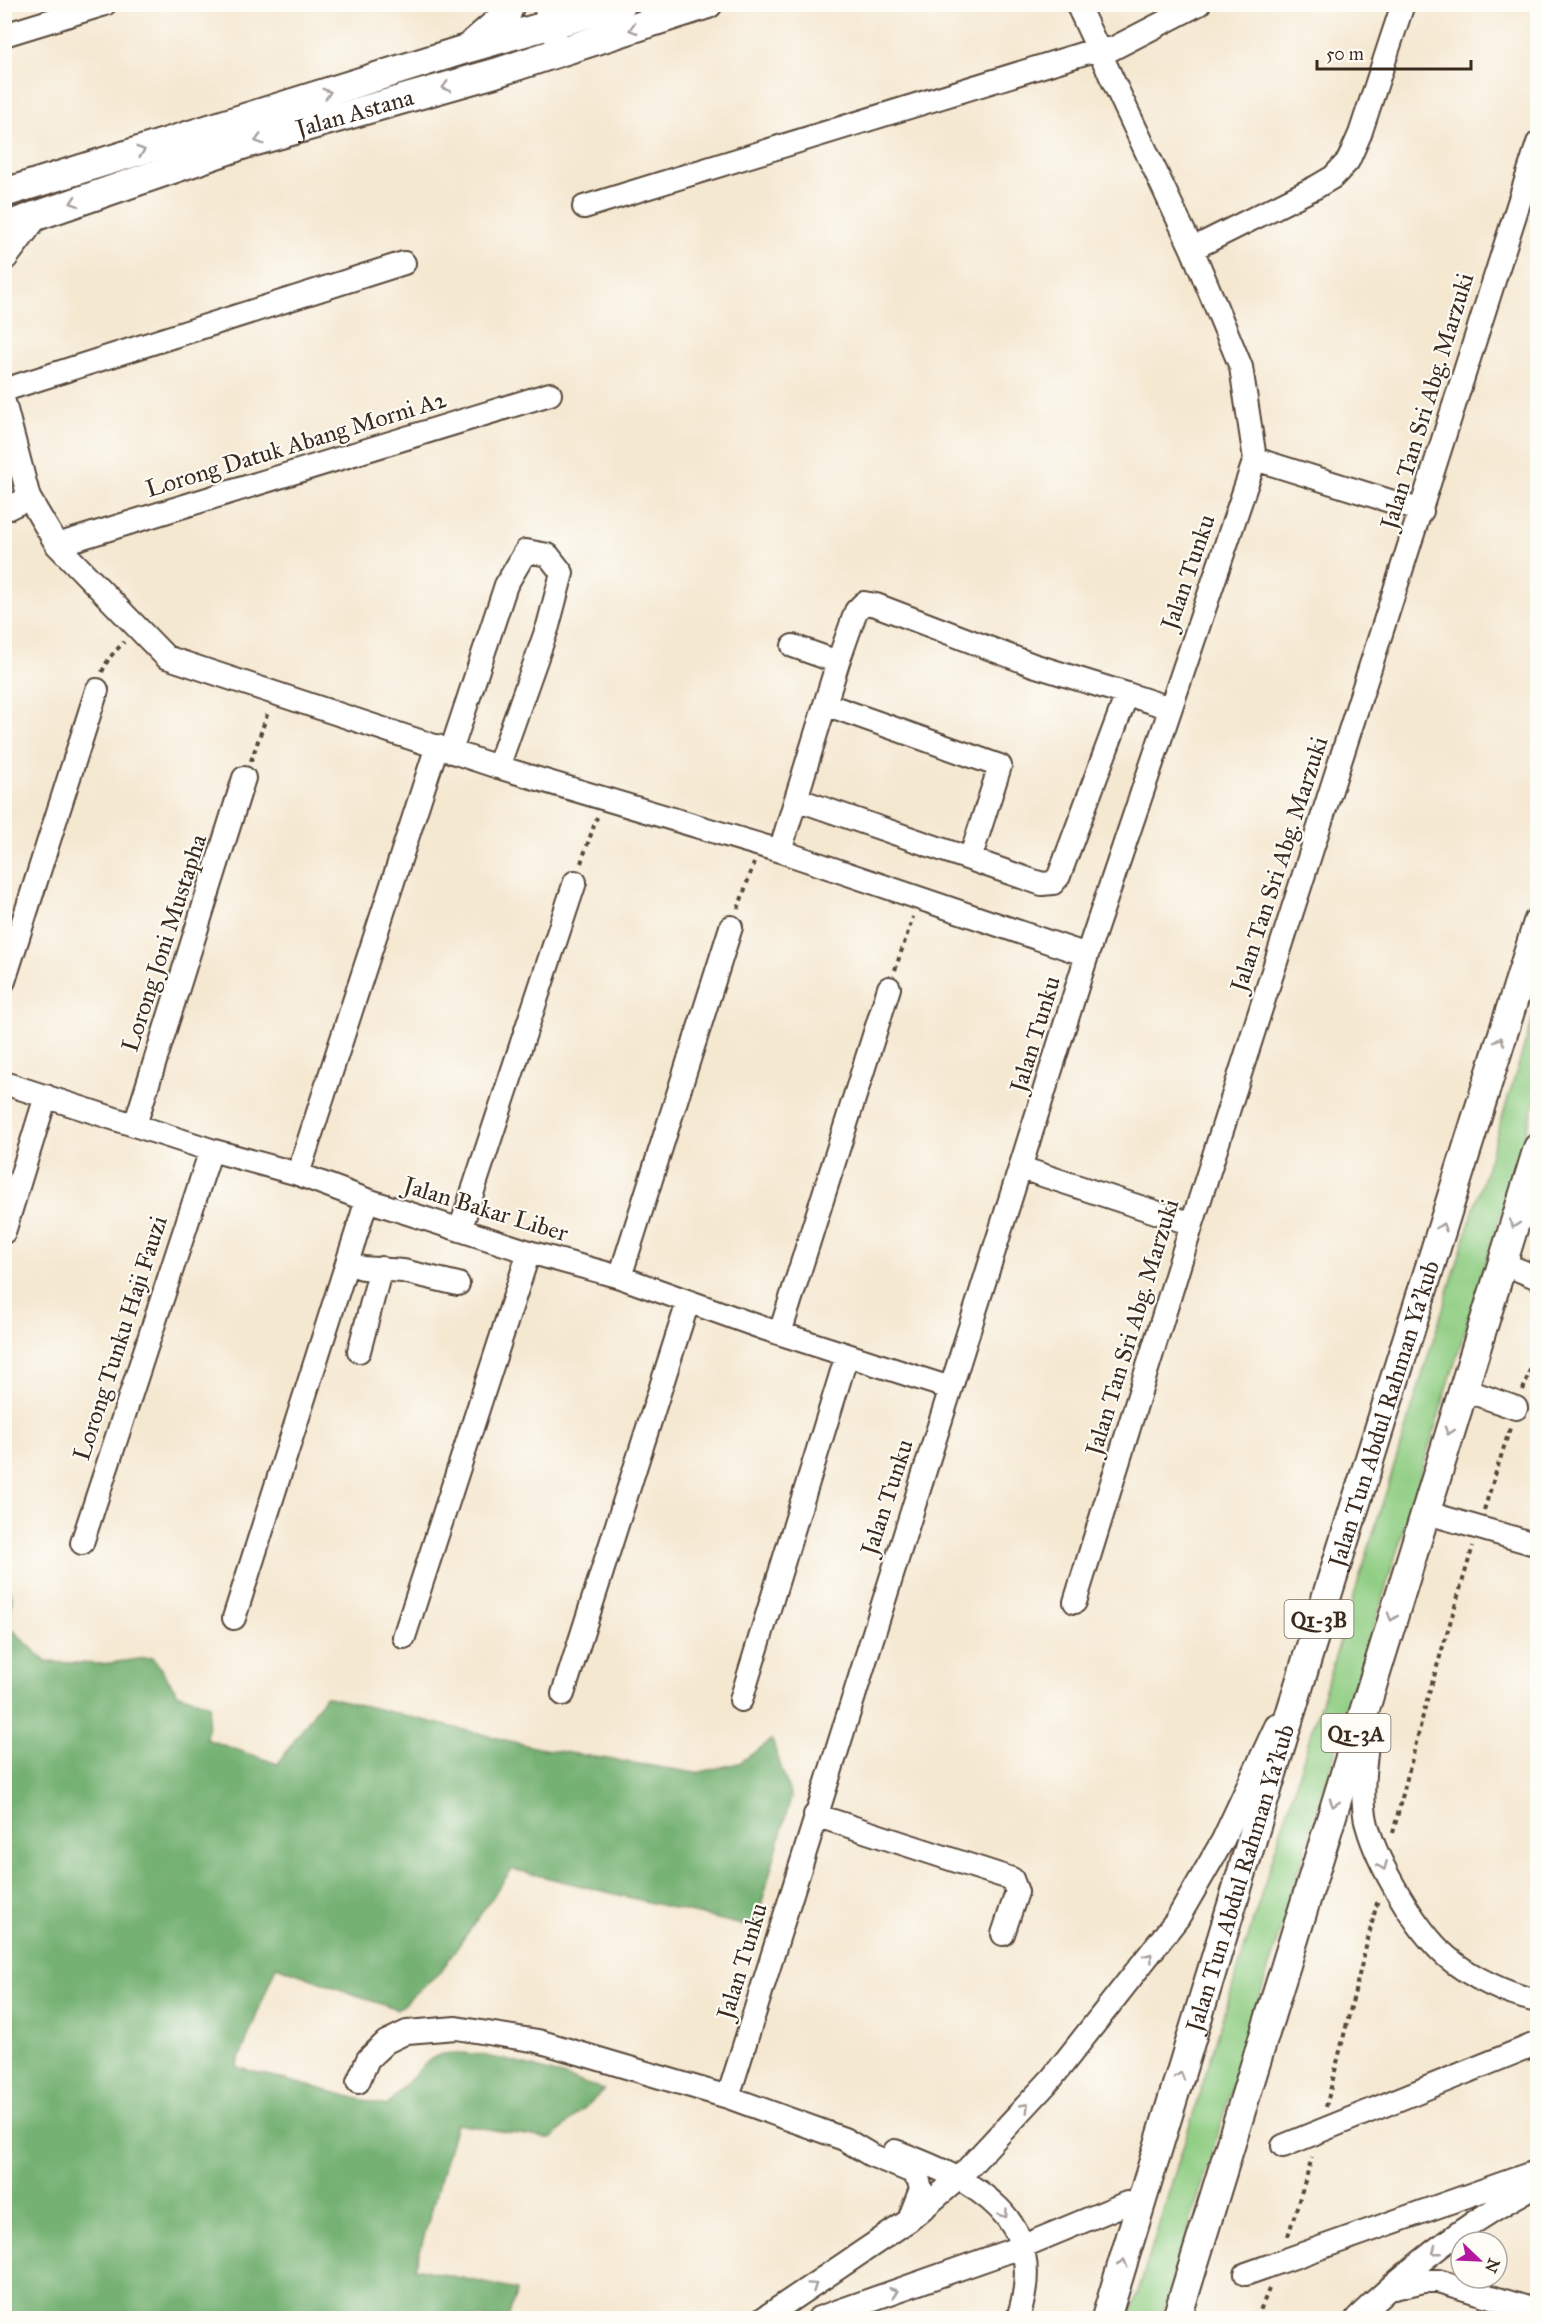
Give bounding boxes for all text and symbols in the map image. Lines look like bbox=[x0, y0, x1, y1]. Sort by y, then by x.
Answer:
one-way arrow bbox=[628, 22, 639, 35]
scale bar bbox=[1317, 33, 1472, 71]
text: 50 m bbox=[1326, 43, 1364, 65]
one-way arrow bbox=[442, 80, 452, 92]
street label: Jalan Astana bbox=[290, 82, 418, 145]
one-way arrow bbox=[321, 87, 332, 100]
one-way arrow bbox=[254, 133, 265, 145]
one-way arrow bbox=[135, 146, 146, 158]
one-way arrow bbox=[69, 194, 80, 207]
street label: Jalan Tan Sri Abg. Marzuki bbox=[1373, 269, 1480, 536]
street label: Lorong Datuk Abang Morni A2 bbox=[142, 384, 450, 504]
street label: Jalan Tunku bbox=[1153, 510, 1222, 636]
street label: Jalan Tan Sri Abg. Marzuki bbox=[1223, 732, 1335, 998]
street label: Lorong Joni Mustapha bbox=[115, 830, 214, 1055]
street label: Jalan Tunku bbox=[1002, 972, 1067, 1099]
one-way arrow bbox=[1493, 1036, 1505, 1047]
street label: Jalan Bakar Liber bbox=[397, 1169, 572, 1248]
street label: Jalan Tan Sri Abg. Marzuki bbox=[1078, 1195, 1185, 1462]
street label: Lorong Tunku Haji Fauzi bbox=[66, 1211, 174, 1464]
one-way arrow bbox=[1509, 1218, 1521, 1229]
one-way arrow bbox=[1435, 1222, 1447, 1233]
street label: Jalan Tun Abdul Rahman Ya'kub bbox=[1321, 1257, 1446, 1574]
one-way arrow bbox=[1444, 1425, 1457, 1435]
street label: Jalan Tunku bbox=[853, 1435, 920, 1561]
road number: Q1-3B bbox=[1284, 1600, 1354, 1638]
one-way arrow bbox=[1386, 1611, 1399, 1622]
road number: Q1-3A bbox=[1322, 1714, 1390, 1752]
street label: Jalan Tun Abdul Rahman Ya'kub bbox=[1178, 1721, 1301, 2038]
one-way arrow bbox=[1329, 1797, 1341, 1808]
one-way arrow bbox=[1376, 1859, 1388, 1870]
street label: Jalan Tunku bbox=[709, 1899, 774, 2026]
one-way arrow bbox=[1142, 1952, 1153, 1963]
one-way arrow bbox=[1173, 2071, 1185, 2082]
one-way arrow bbox=[1018, 2103, 1029, 2113]
one-way arrow bbox=[997, 2207, 1008, 2218]
north arrow bbox=[1449, 2230, 1509, 2290]
one-way arrow bbox=[1431, 2243, 1442, 2254]
text: N bbox=[1481, 2256, 1504, 2276]
one-way arrow bbox=[1116, 2258, 1128, 2268]
one-way arrow bbox=[806, 2282, 817, 2293]
one-way arrow bbox=[888, 2287, 899, 2300]

